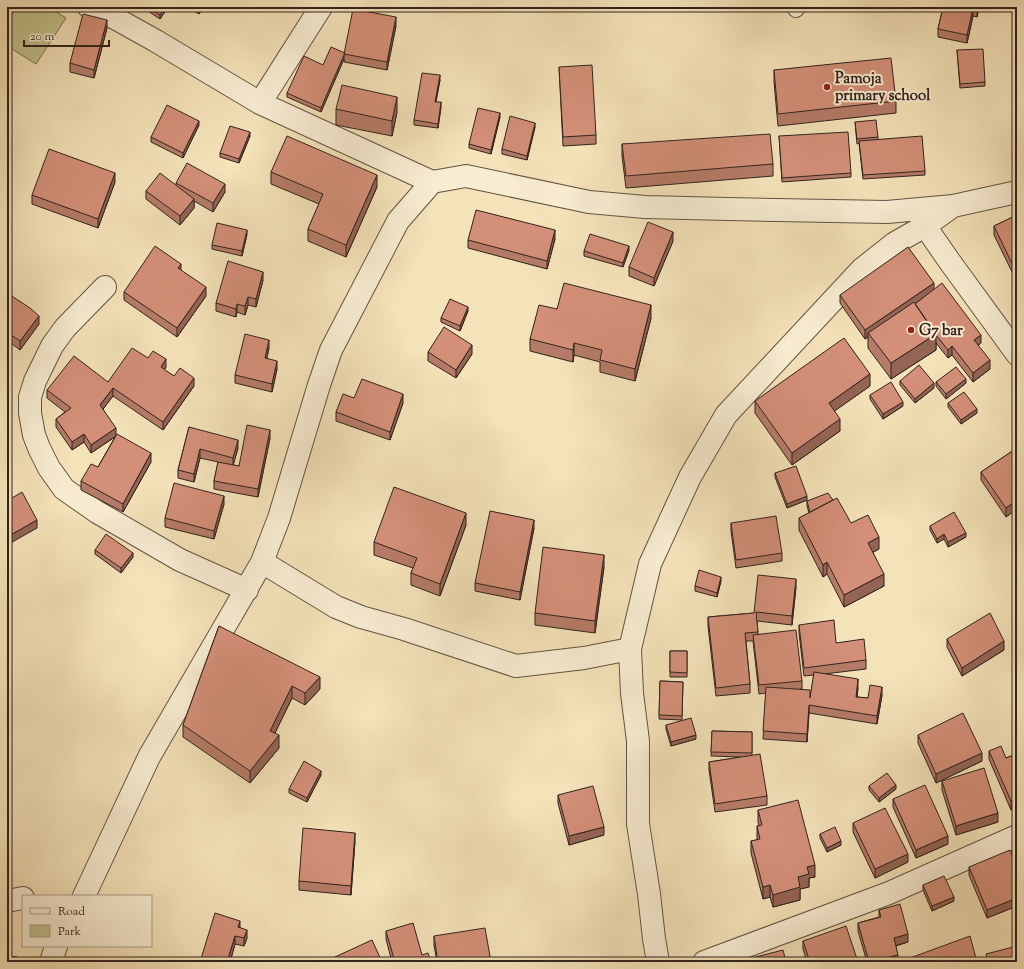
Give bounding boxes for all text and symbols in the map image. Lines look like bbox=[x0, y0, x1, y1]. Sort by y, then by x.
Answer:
scale bar bbox=[24, 22, 109, 48]
text: 20 m bbox=[30, 28, 55, 46]
place label: Pamoja primary school bbox=[835, 69, 931, 107]
marker: Pamoja primary school bbox=[822, 82, 832, 92]
place label: G7 bar bbox=[919, 321, 963, 342]
marker: G7 bar bbox=[906, 325, 916, 335]
legend bbox=[22, 895, 152, 947]
text: Road bbox=[58, 903, 85, 921]
text: Park bbox=[58, 923, 81, 941]

